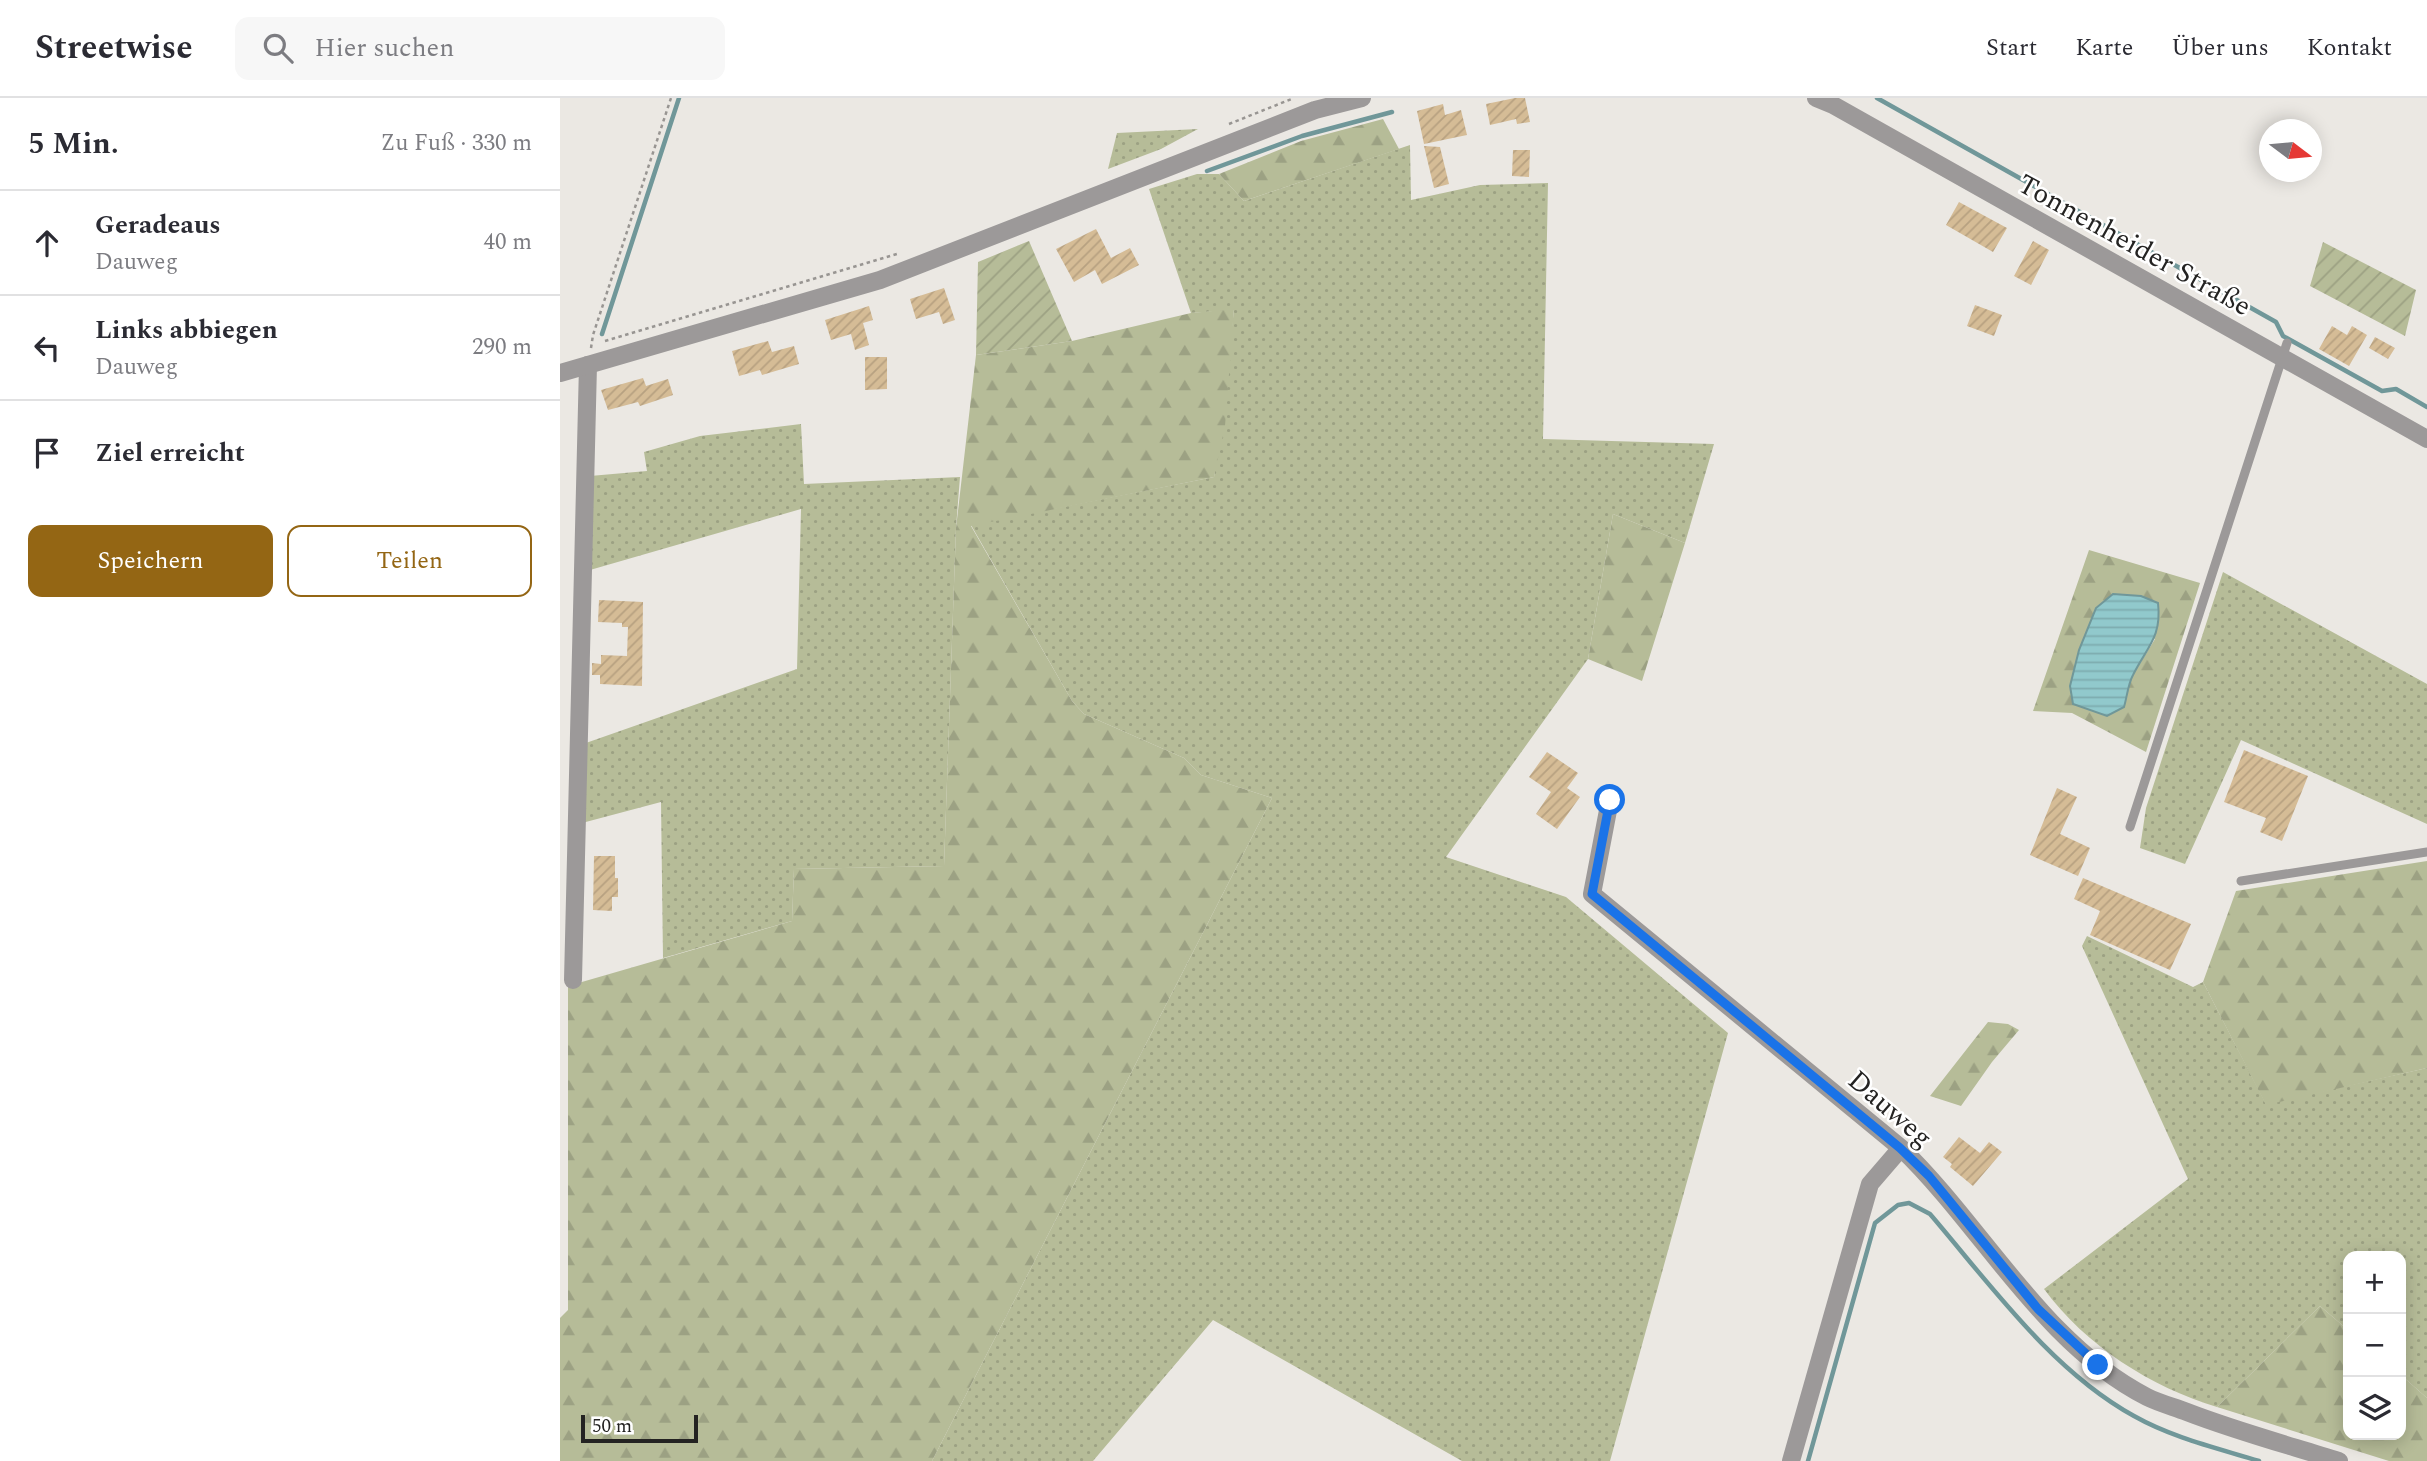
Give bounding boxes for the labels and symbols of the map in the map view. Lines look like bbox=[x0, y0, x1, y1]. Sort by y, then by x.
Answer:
north arrow bbox=[2259, 119, 2322, 182]
street label: Tonnenheider Straße bbox=[2009, 163, 2259, 328]
route start bbox=[1594, 784, 1625, 815]
street label: Dauweg bbox=[1838, 1060, 1942, 1158]
route end bbox=[2082, 1349, 2113, 1380]
scale bar bbox=[581, 1412, 698, 1444]

